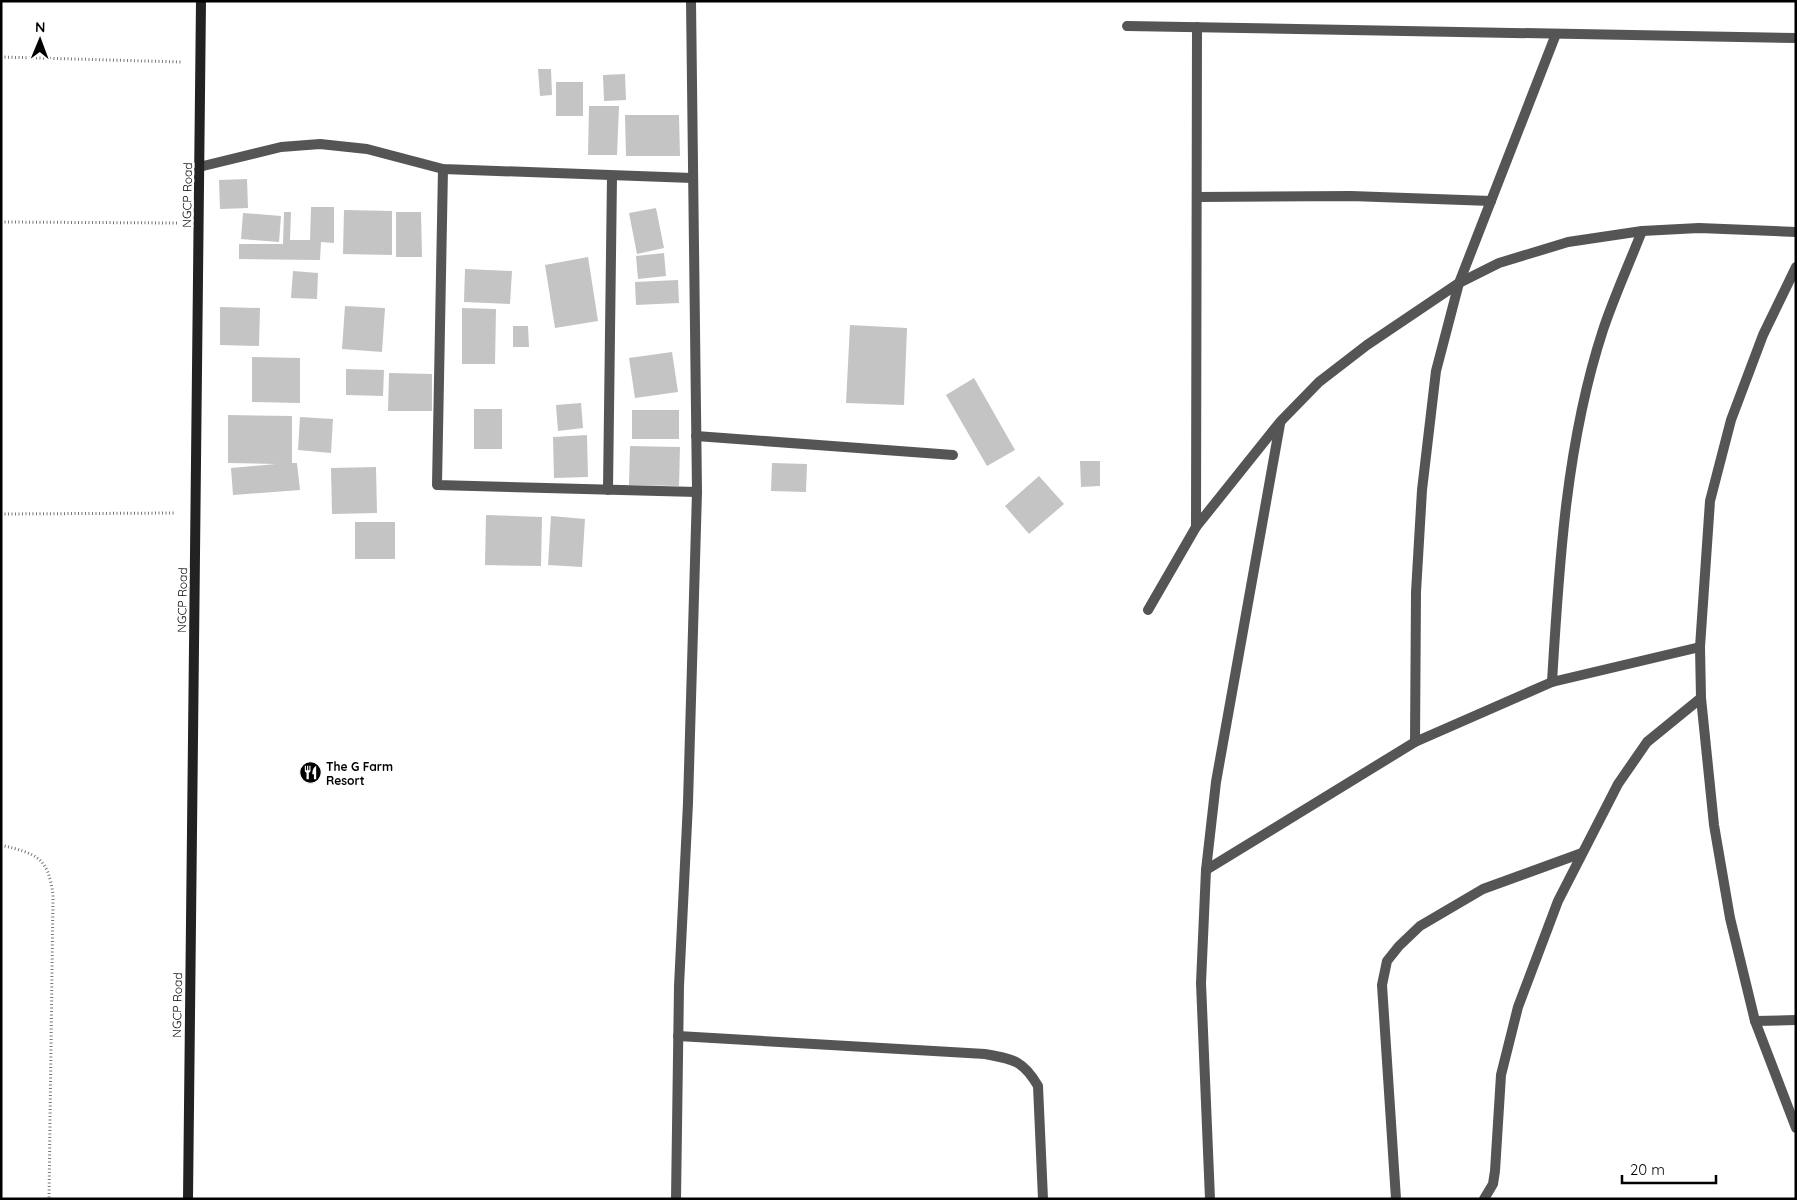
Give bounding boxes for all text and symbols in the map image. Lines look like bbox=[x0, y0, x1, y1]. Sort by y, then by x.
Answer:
north arrow bbox=[15, 15, 65, 65]
text: N bbox=[35, 18, 46, 36]
street label: NGCP Road bbox=[179, 162, 195, 228]
street label: NGCP Road bbox=[174, 567, 190, 633]
place label: The G Farm Resort bbox=[326, 759, 393, 788]
restaurant icon: The G Farm Resort bbox=[298, 761, 322, 785]
street label: NGCP Road bbox=[169, 972, 185, 1038]
scale bar bbox=[1622, 1152, 1716, 1184]
text: 20 m bbox=[1630, 1160, 1665, 1179]

